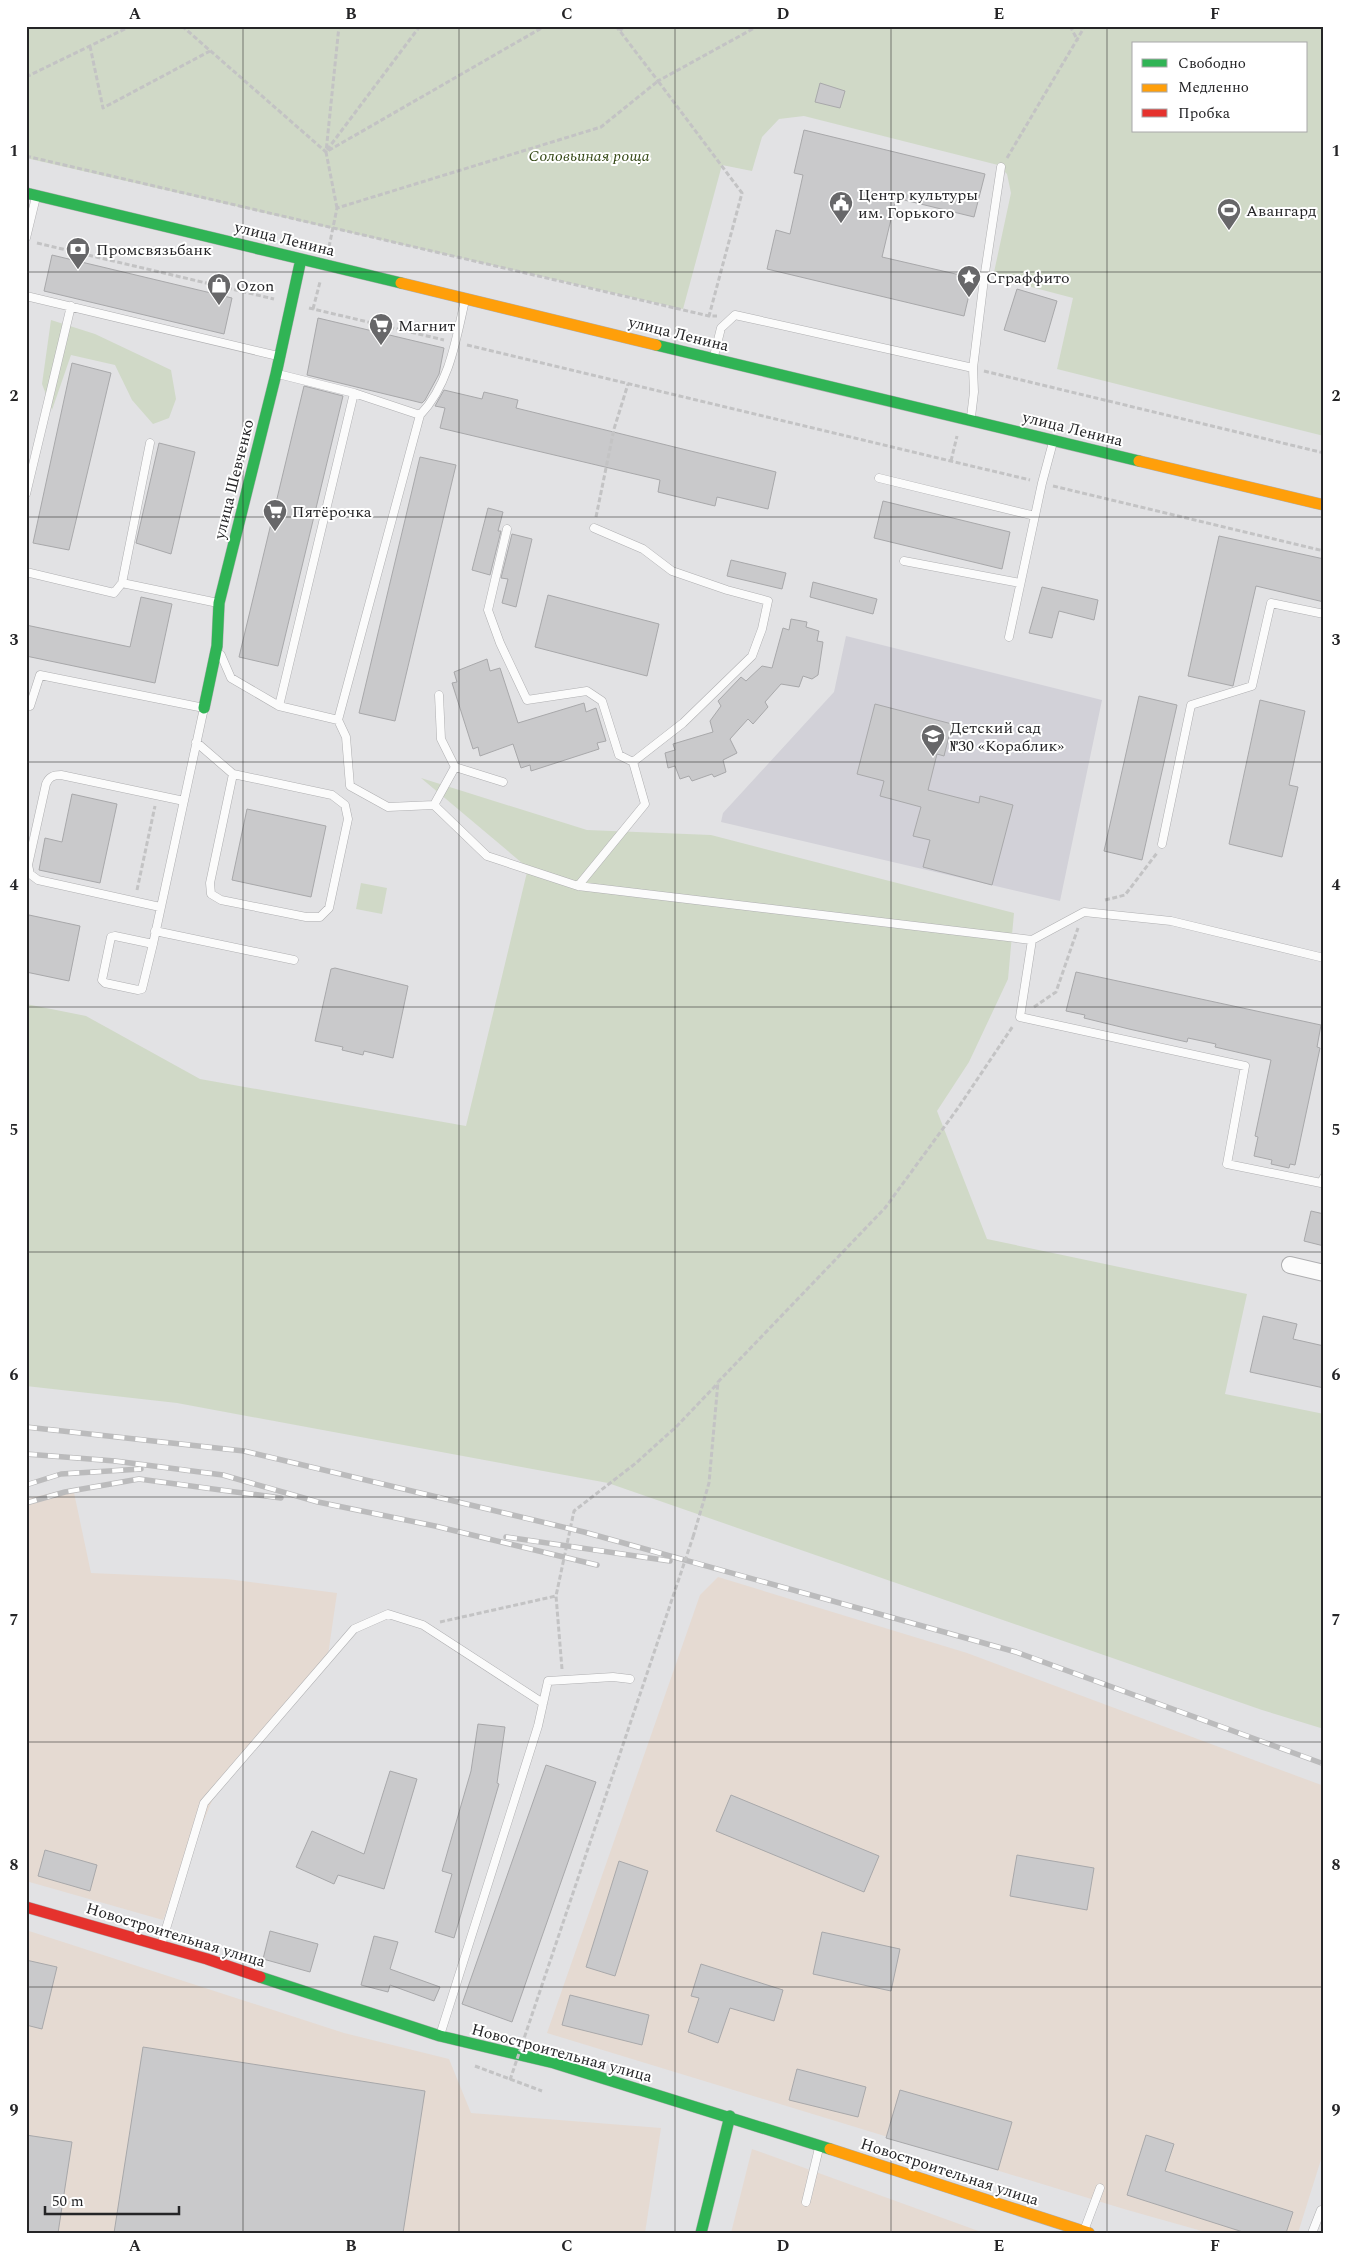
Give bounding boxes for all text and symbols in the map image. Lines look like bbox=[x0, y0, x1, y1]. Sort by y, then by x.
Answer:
text: A bbox=[129, 2, 142, 26]
text: B bbox=[345, 2, 357, 26]
text: C bbox=[561, 2, 573, 26]
text: D bbox=[777, 2, 790, 26]
text: E bbox=[994, 2, 1004, 26]
text: F bbox=[1210, 2, 1220, 26]
legend bbox=[1132, 42, 1308, 132]
text: Свободно bbox=[1178, 52, 1246, 75]
text: Медленно bbox=[1178, 76, 1249, 99]
text: Пробка bbox=[1178, 102, 1231, 125]
text: 1 bbox=[10, 139, 18, 163]
text: 1 bbox=[1332, 139, 1340, 163]
park label: Соловьиная роща bbox=[528, 144, 650, 168]
place label: Центр культуры им. Горького bbox=[858, 183, 978, 225]
public building icon: Центр культуры им. Горького bbox=[828, 190, 854, 224]
sports icon: Авангард bbox=[1216, 197, 1242, 231]
place label: Авангард bbox=[1246, 199, 1317, 223]
street label: улица Ленина bbox=[231, 215, 338, 263]
bank icon: Промсвязьбанк bbox=[65, 236, 91, 270]
place label: Промсвязьбанк bbox=[96, 238, 212, 262]
place icon: Сграффито bbox=[956, 264, 982, 298]
place label: Сграффито bbox=[986, 266, 1070, 290]
shop icon: Ozon bbox=[206, 272, 232, 306]
place label: Ozon bbox=[236, 274, 274, 298]
street label: улица Ленина bbox=[625, 310, 732, 358]
supermarket icon: Магнит bbox=[368, 312, 394, 346]
place label: Магнит bbox=[398, 314, 456, 338]
text: 2 bbox=[10, 384, 19, 408]
text: 2 bbox=[1332, 384, 1341, 408]
street label: улица Ленина bbox=[1019, 405, 1126, 453]
street label: улица Шевченко bbox=[207, 417, 260, 543]
supermarket icon: Пятёрочка bbox=[262, 498, 288, 532]
place label: Пятёрочка bbox=[292, 500, 372, 524]
text: 3 bbox=[10, 628, 19, 652]
text: 3 bbox=[1332, 628, 1341, 652]
place label: Детский сад №30 «Кораблик» bbox=[950, 716, 1064, 758]
school or university icon: Детский сад №30 «Кораблик» bbox=[920, 723, 946, 757]
text: 4 bbox=[10, 873, 19, 897]
text: 4 bbox=[1332, 873, 1341, 897]
text: 5 bbox=[10, 1118, 18, 1142]
text: 5 bbox=[1332, 1118, 1340, 1142]
text: 6 bbox=[10, 1363, 19, 1387]
text: 6 bbox=[1332, 1363, 1341, 1387]
text: 7 bbox=[10, 1608, 19, 1632]
text: 7 bbox=[1332, 1608, 1341, 1632]
text: 8 bbox=[10, 1853, 19, 1877]
text: 8 bbox=[1332, 1853, 1341, 1877]
street label: Новостроительная улица bbox=[83, 1896, 269, 1974]
street label: Новостроительная улица bbox=[469, 2017, 655, 2089]
text: 9 bbox=[10, 2098, 19, 2122]
text: 9 bbox=[1332, 2098, 1341, 2122]
street label: Новостроительная улица bbox=[857, 2132, 1042, 2212]
scale bar bbox=[45, 2184, 179, 2216]
text: 50 m bbox=[52, 2190, 84, 2213]
text: A bbox=[129, 2234, 142, 2258]
text: B bbox=[345, 2234, 357, 2258]
text: C bbox=[561, 2234, 573, 2258]
text: D bbox=[777, 2234, 790, 2258]
text: E bbox=[994, 2234, 1004, 2258]
text: F bbox=[1210, 2234, 1220, 2258]

